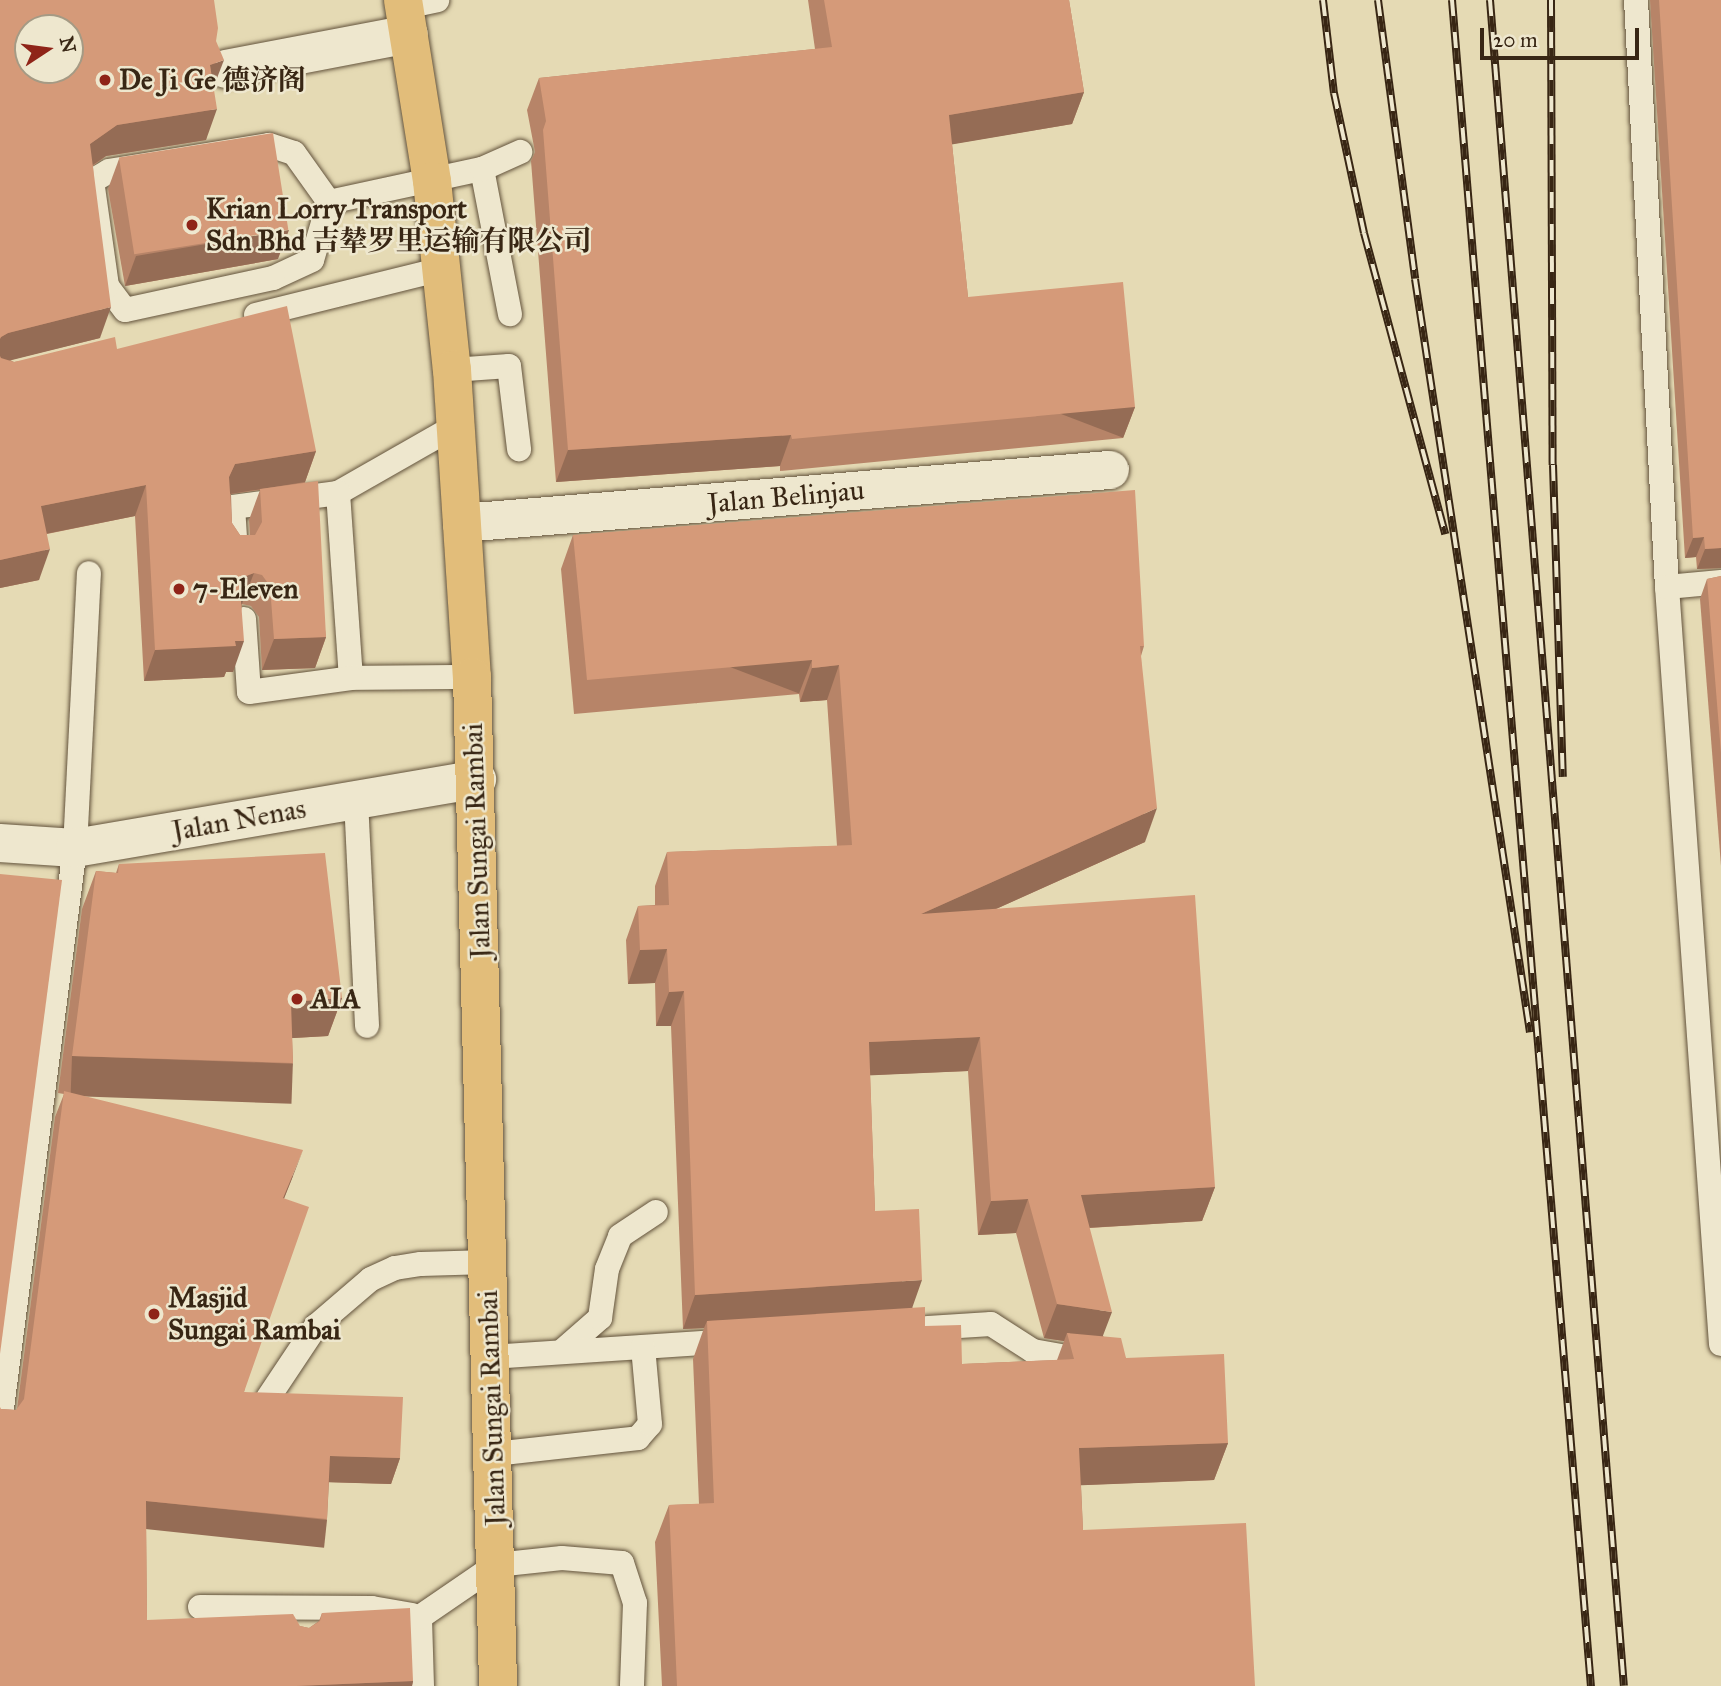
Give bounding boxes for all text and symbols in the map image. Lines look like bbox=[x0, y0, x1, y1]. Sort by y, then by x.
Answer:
north arrow bbox=[14, 14, 84, 84]
scale bar bbox=[1483, 14, 1642, 58]
text: 20 m bbox=[1493, 27, 1538, 53]
text: N bbox=[55, 34, 81, 55]
place label: De Ji Ge 德济阁 bbox=[119, 63, 306, 97]
marker: De Ji Ge 德济阁 bbox=[97, 72, 113, 88]
place label: Krian Lorry Transport Sdn Bhd 吉辇罗里运输有限公司 bbox=[206, 192, 591, 258]
marker: Krian Lorry Transport Sdn Bhd 吉辇罗里运输有限公司 bbox=[184, 217, 200, 233]
street label: Jalan Belinjau bbox=[706, 473, 866, 521]
place label: 7-Eleven bbox=[193, 572, 298, 606]
marker: 7-Eleven bbox=[171, 581, 187, 597]
street label: Jalan Sungai Rambai bbox=[456, 723, 498, 959]
street label: Jalan Nenas bbox=[170, 792, 308, 848]
place label: AIA bbox=[311, 982, 361, 1016]
marker: AIA bbox=[289, 991, 305, 1007]
place label: Masjid Sungai Rambai bbox=[168, 1281, 341, 1347]
street label: Jalan Sungai Rambai bbox=[471, 1290, 513, 1526]
marker: Masjid Sungai Rambai bbox=[146, 1306, 162, 1322]

